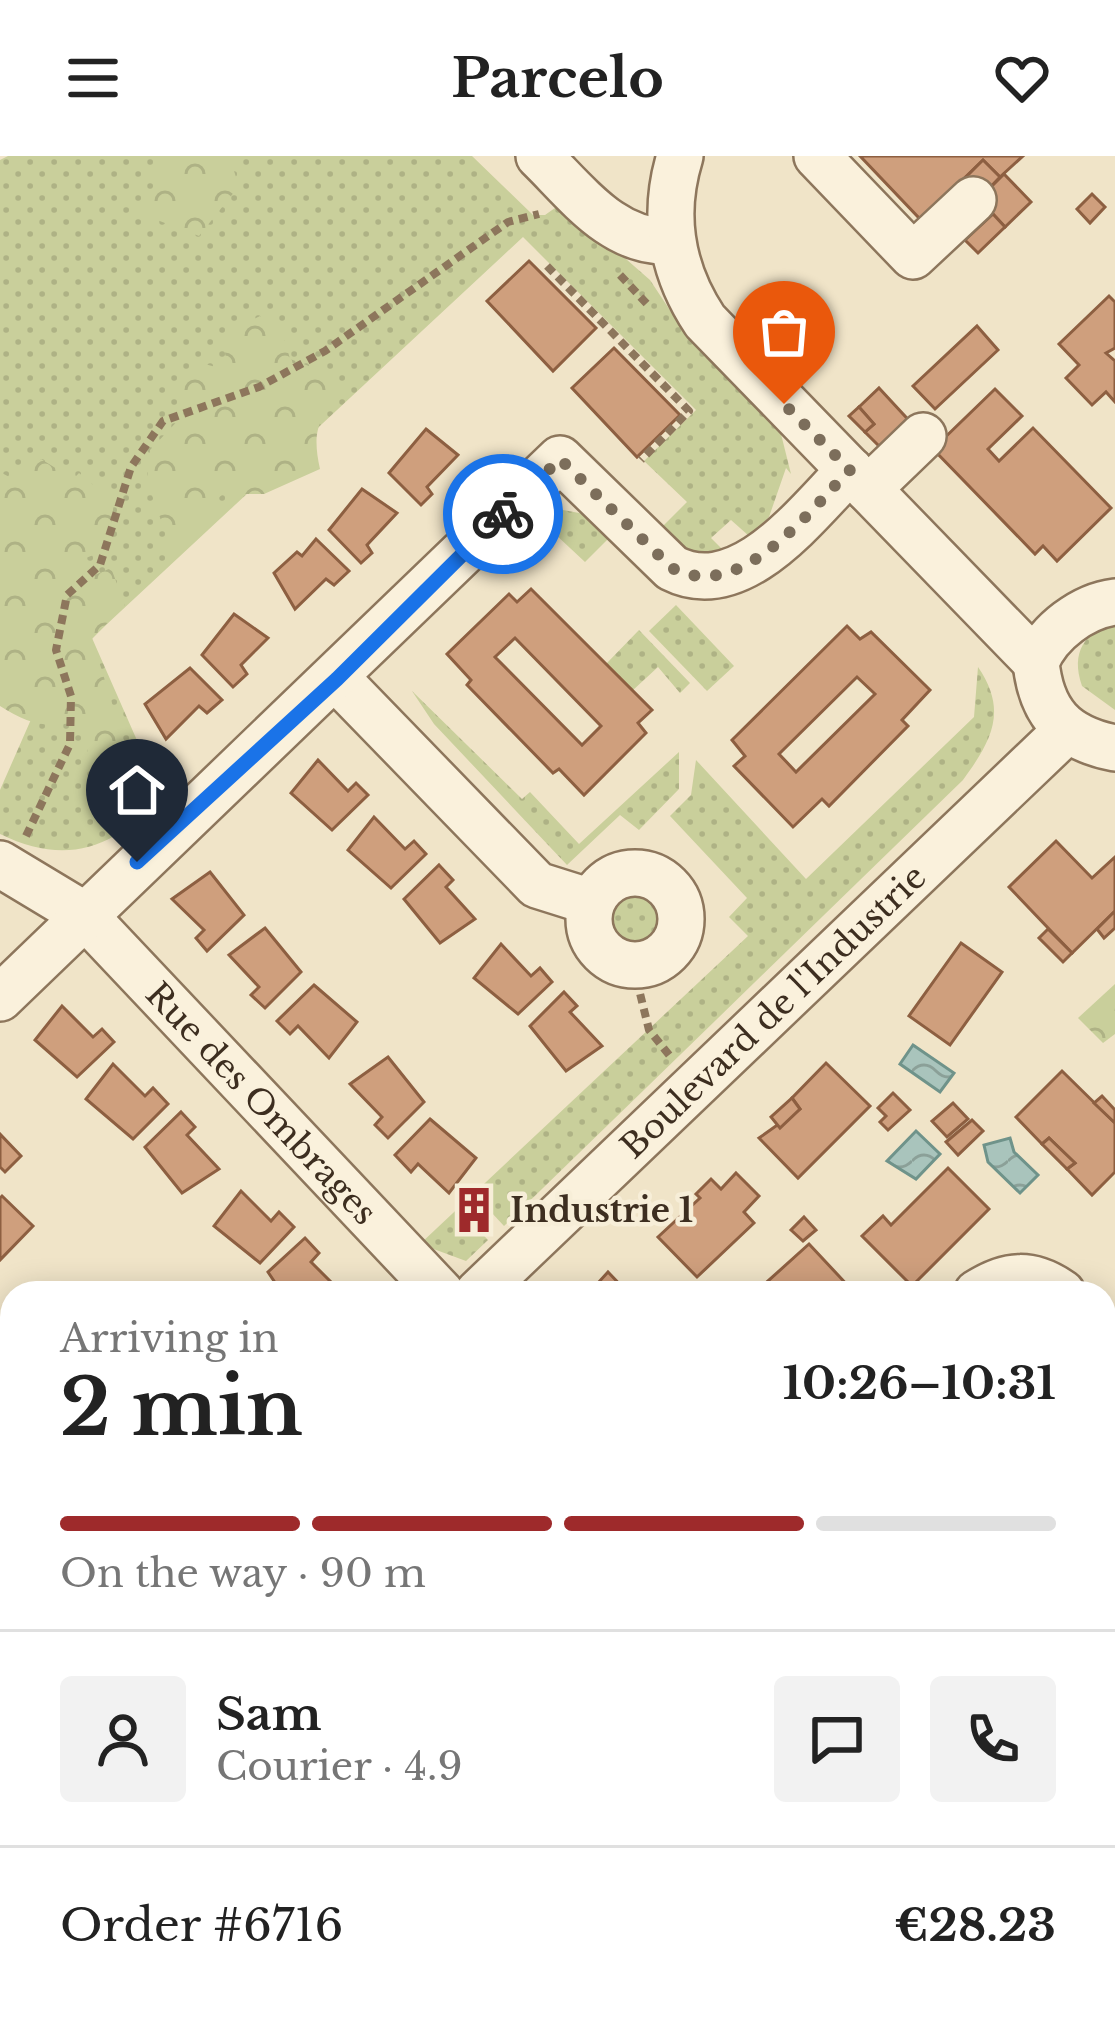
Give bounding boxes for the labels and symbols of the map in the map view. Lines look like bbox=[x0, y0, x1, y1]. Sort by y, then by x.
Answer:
pin bbox=[733, 281, 835, 404]
courier bbox=[443, 454, 563, 574]
pin bbox=[86, 739, 188, 862]
street label: Boulevard de l'Industrie bbox=[612, 856, 934, 1167]
street label: Rue des Ombrages bbox=[137, 974, 385, 1233]
building icon: Industrie 1 bbox=[449, 1185, 499, 1235]
place label: Industrie 1 bbox=[510, 1190, 693, 1231]

